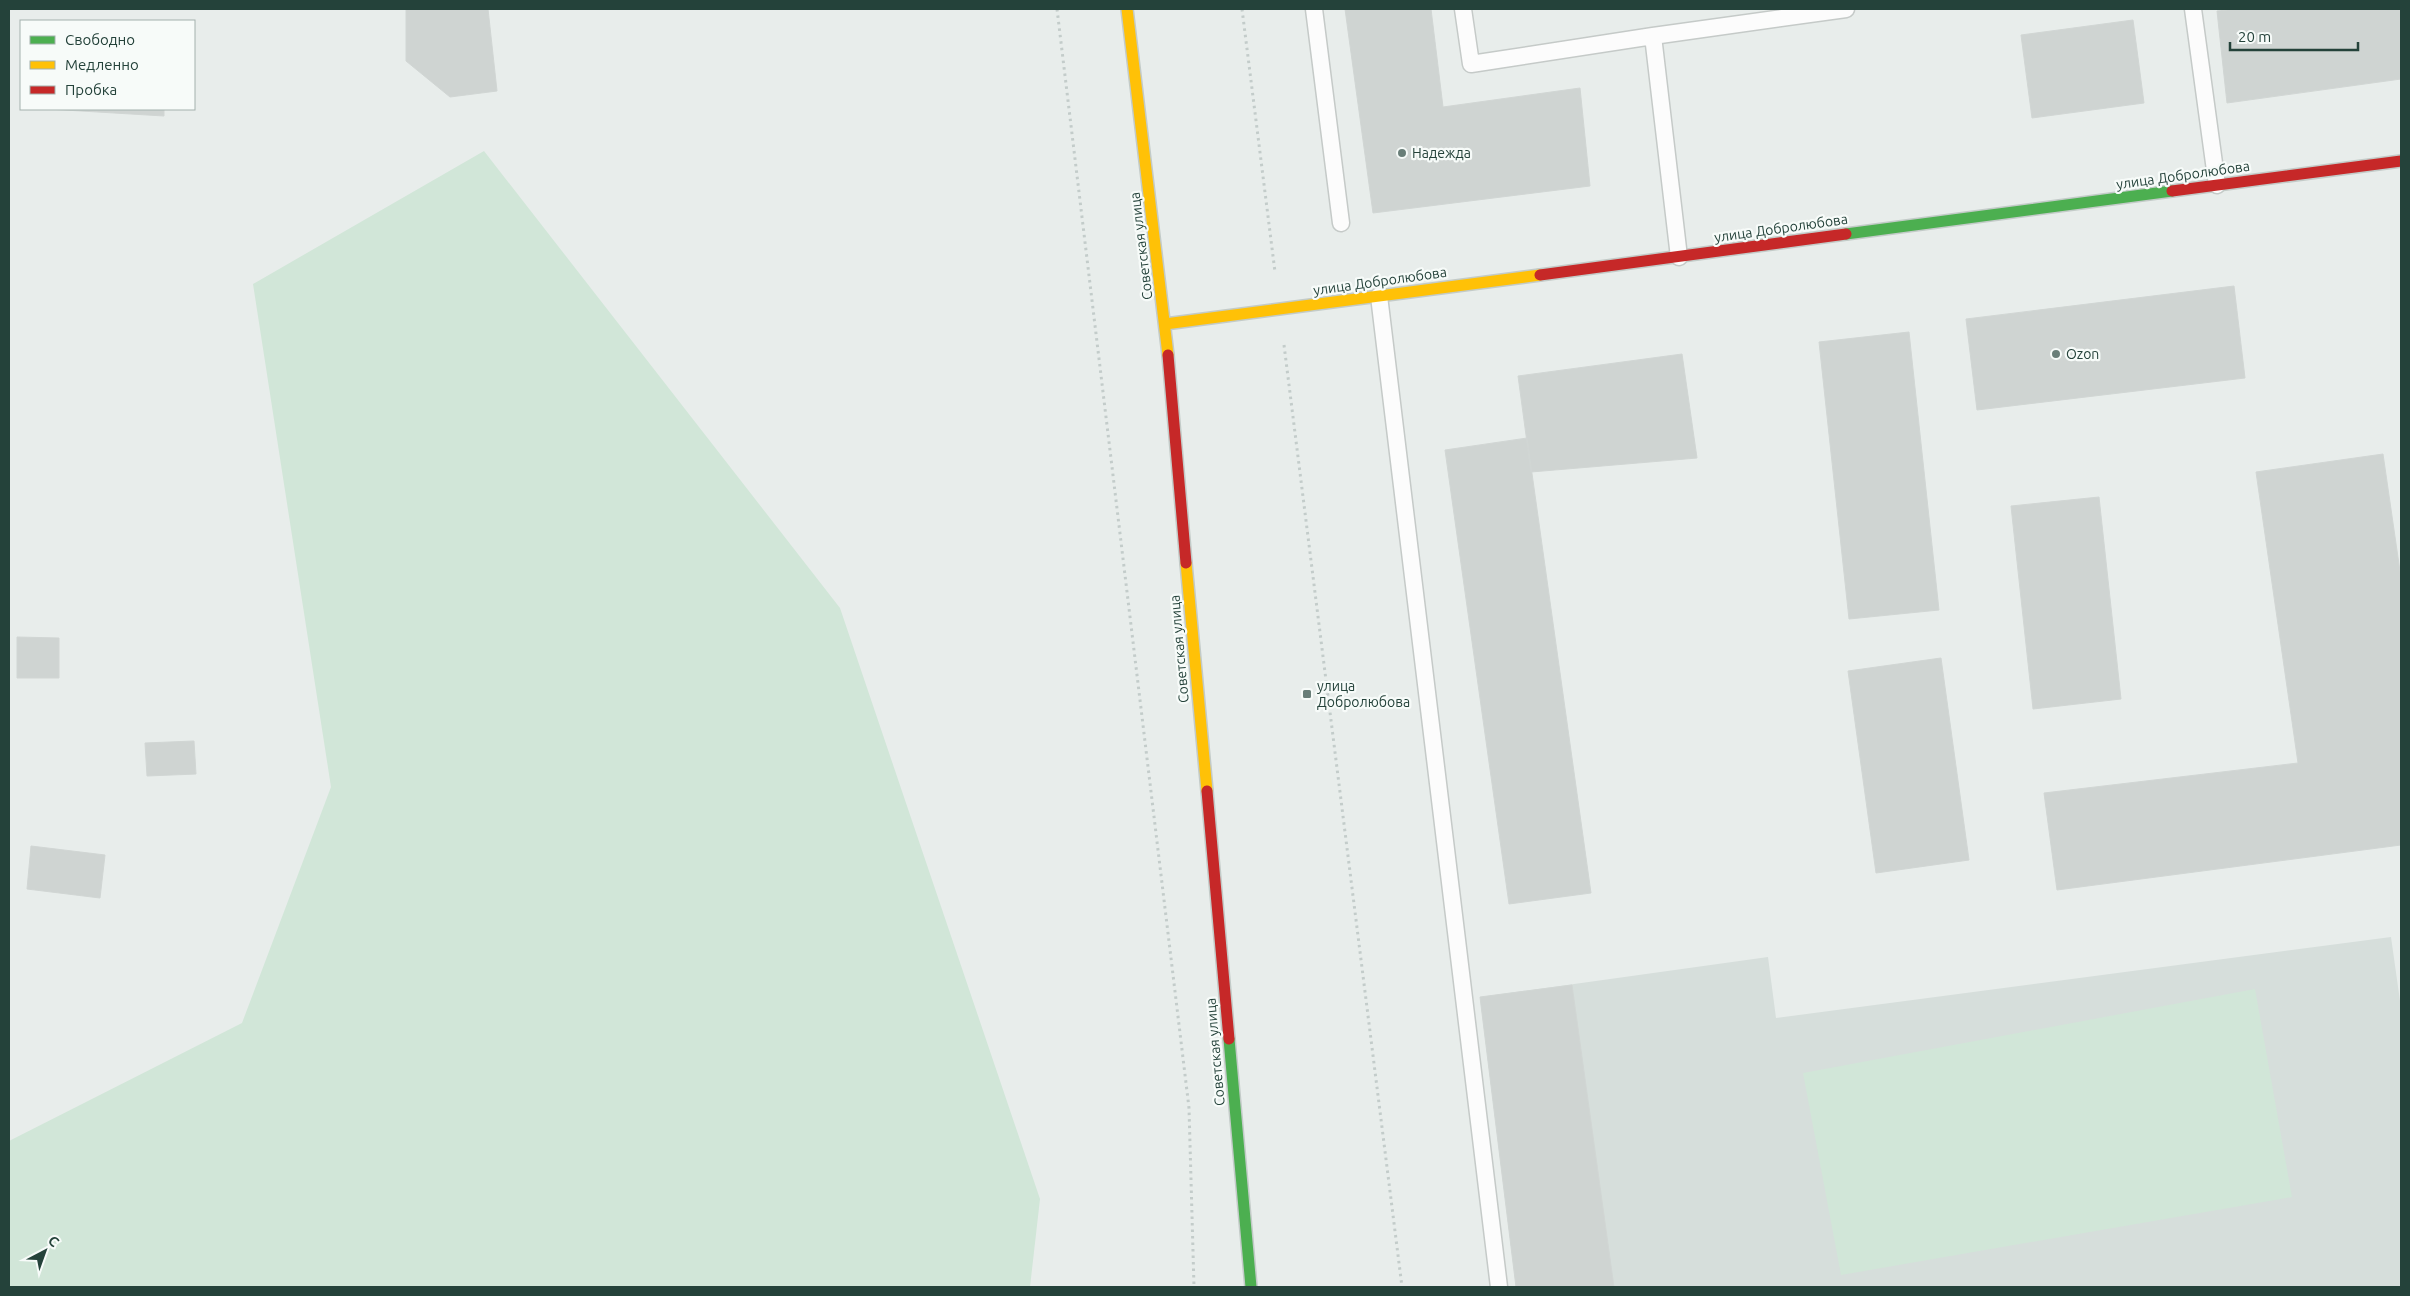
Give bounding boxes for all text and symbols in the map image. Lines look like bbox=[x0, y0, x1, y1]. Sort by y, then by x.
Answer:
legend bbox=[20, 20, 195, 110]
scale bar bbox=[2230, 20, 2358, 52]
text: 20 m bbox=[2238, 28, 2271, 45]
text: Свободно bbox=[65, 31, 135, 48]
text: Медленно bbox=[65, 56, 139, 73]
text: Пробка bbox=[65, 81, 117, 98]
place label: Надежда bbox=[1412, 145, 1471, 161]
marker: Надежда bbox=[1396, 147, 1408, 159]
street label: улица Добролюбова bbox=[2115, 158, 2251, 192]
street label: Советская улица bbox=[1126, 191, 1156, 301]
street label: улица Добролюбова bbox=[1713, 211, 1849, 245]
street label: улица Добролюбова bbox=[1312, 264, 1448, 298]
place label: Ozon bbox=[2066, 346, 2099, 362]
marker: Ozon bbox=[2050, 348, 2062, 360]
street label: Советская улица bbox=[1166, 594, 1192, 704]
place label: улица Добролюбова bbox=[1317, 678, 1410, 710]
marker: улица Добролюбова bbox=[1301, 688, 1313, 700]
street label: Советская улица bbox=[1202, 997, 1228, 1107]
north arrow bbox=[20, 1226, 70, 1276]
text: С bbox=[45, 1232, 62, 1250]

